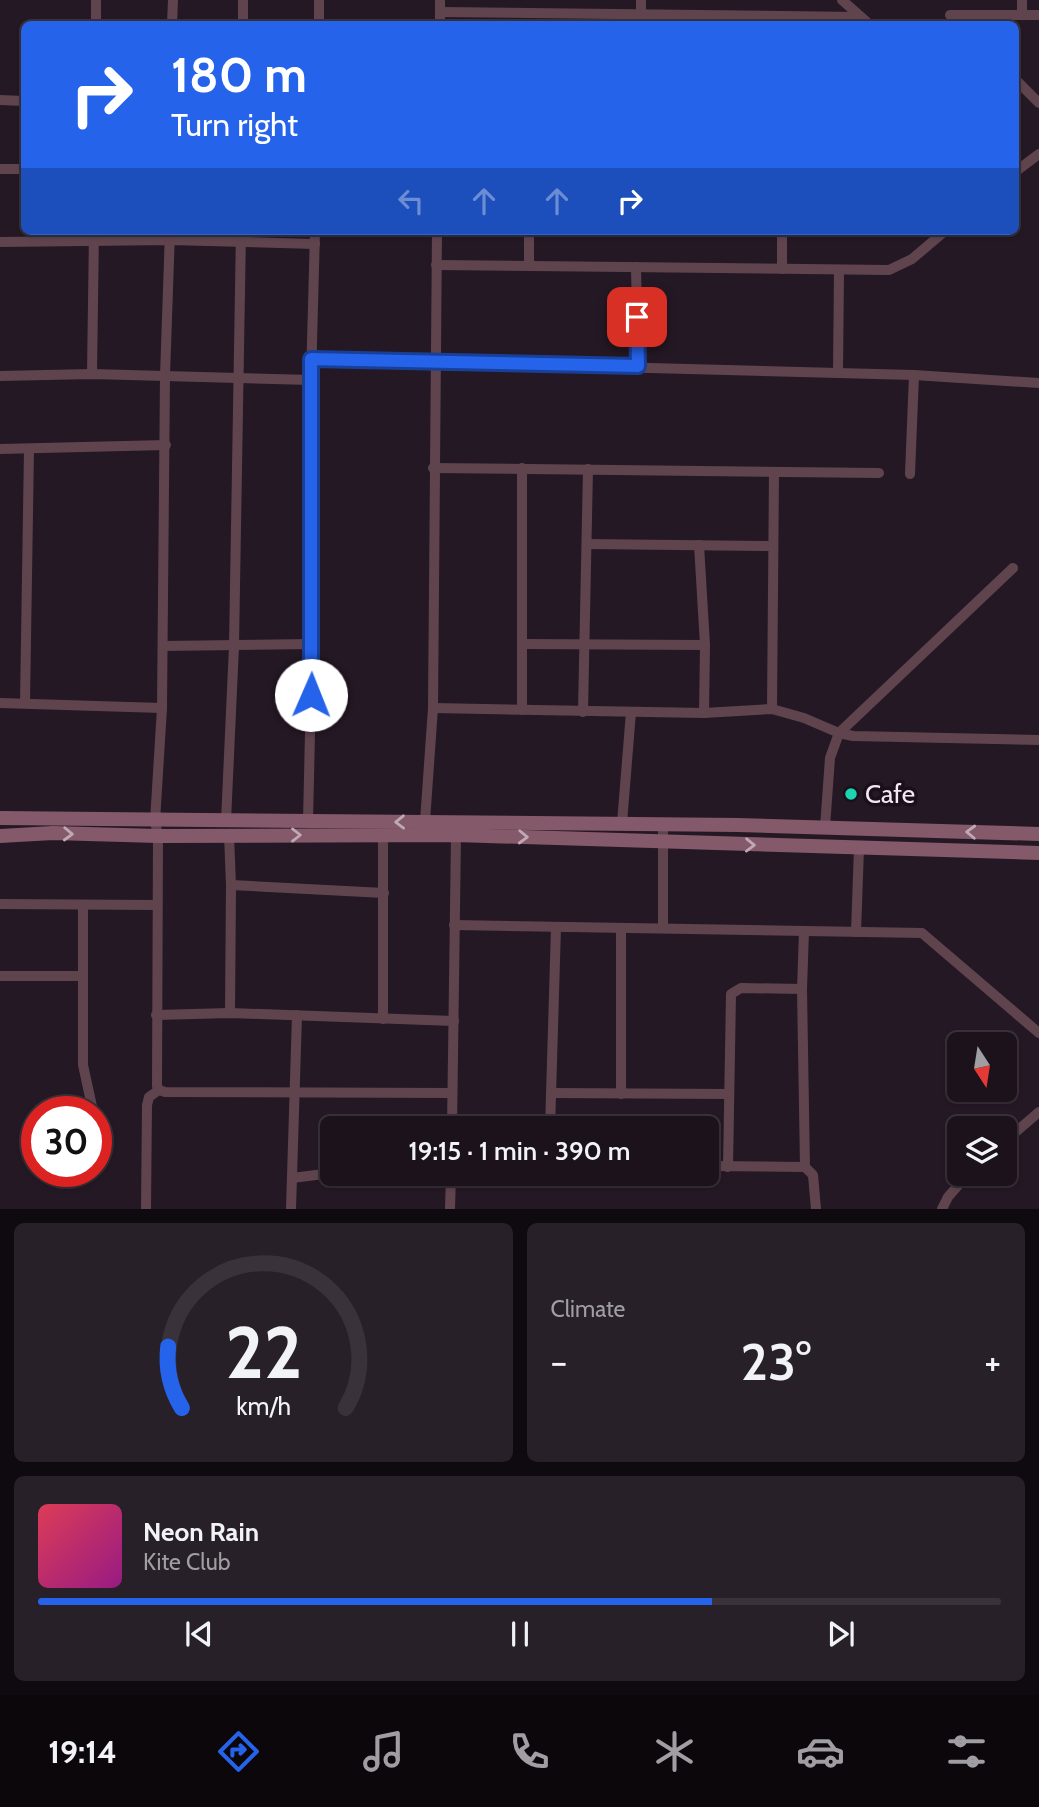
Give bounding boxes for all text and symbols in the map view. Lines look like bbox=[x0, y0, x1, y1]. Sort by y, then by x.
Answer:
text: 180 m bbox=[171, 45, 307, 104]
icon: right bbox=[56, 49, 147, 140]
text: Turn right bbox=[171, 105, 298, 144]
icon: left bbox=[392, 182, 430, 220]
icon: ahead bbox=[465, 182, 503, 220]
icon: ahead bbox=[538, 182, 576, 220]
icon: right bbox=[611, 182, 649, 220]
pin bbox=[607, 287, 667, 347]
icon: arrive bbox=[618, 298, 656, 336]
position arrow bbox=[274, 658, 348, 732]
place label: Cafe bbox=[865, 778, 915, 810]
marker: Cafe bbox=[843, 786, 859, 802]
one-way arrow bbox=[395, 814, 405, 830]
one-way arrow bbox=[965, 824, 976, 839]
one-way arrow bbox=[63, 826, 74, 841]
one-way arrow bbox=[291, 827, 301, 843]
one-way arrow bbox=[518, 829, 529, 845]
one-way arrow bbox=[745, 838, 756, 853]
north arrow bbox=[947, 1032, 1017, 1102]
map controls bbox=[947, 1032, 1017, 1186]
speed limit sign: 30 bbox=[21, 1096, 112, 1187]
button: layers bbox=[947, 1116, 1017, 1186]
text: 19:15 · 1 min · 390 m bbox=[409, 1135, 630, 1167]
text: Climate bbox=[551, 1295, 625, 1323]
text: 22 bbox=[225, 1309, 302, 1397]
text: 23° bbox=[740, 1330, 811, 1393]
text: − bbox=[551, 1338, 567, 1385]
text: + bbox=[984, 1338, 1001, 1385]
text: km/h bbox=[236, 1391, 291, 1421]
text: Neon Rain bbox=[143, 1516, 259, 1548]
text: Kite Club bbox=[143, 1548, 230, 1576]
icon: previous bbox=[180, 1615, 218, 1653]
icon: pause bbox=[501, 1615, 539, 1653]
icon: next bbox=[822, 1615, 860, 1653]
icon: directions bbox=[214, 1727, 263, 1776]
icon: music bbox=[359, 1727, 408, 1776]
icon: phone bbox=[505, 1727, 554, 1776]
icon: climate bbox=[650, 1727, 699, 1776]
icon: car bbox=[796, 1727, 845, 1776]
icon: filters bbox=[942, 1727, 991, 1776]
text: 19:14 bbox=[48, 1732, 117, 1771]

